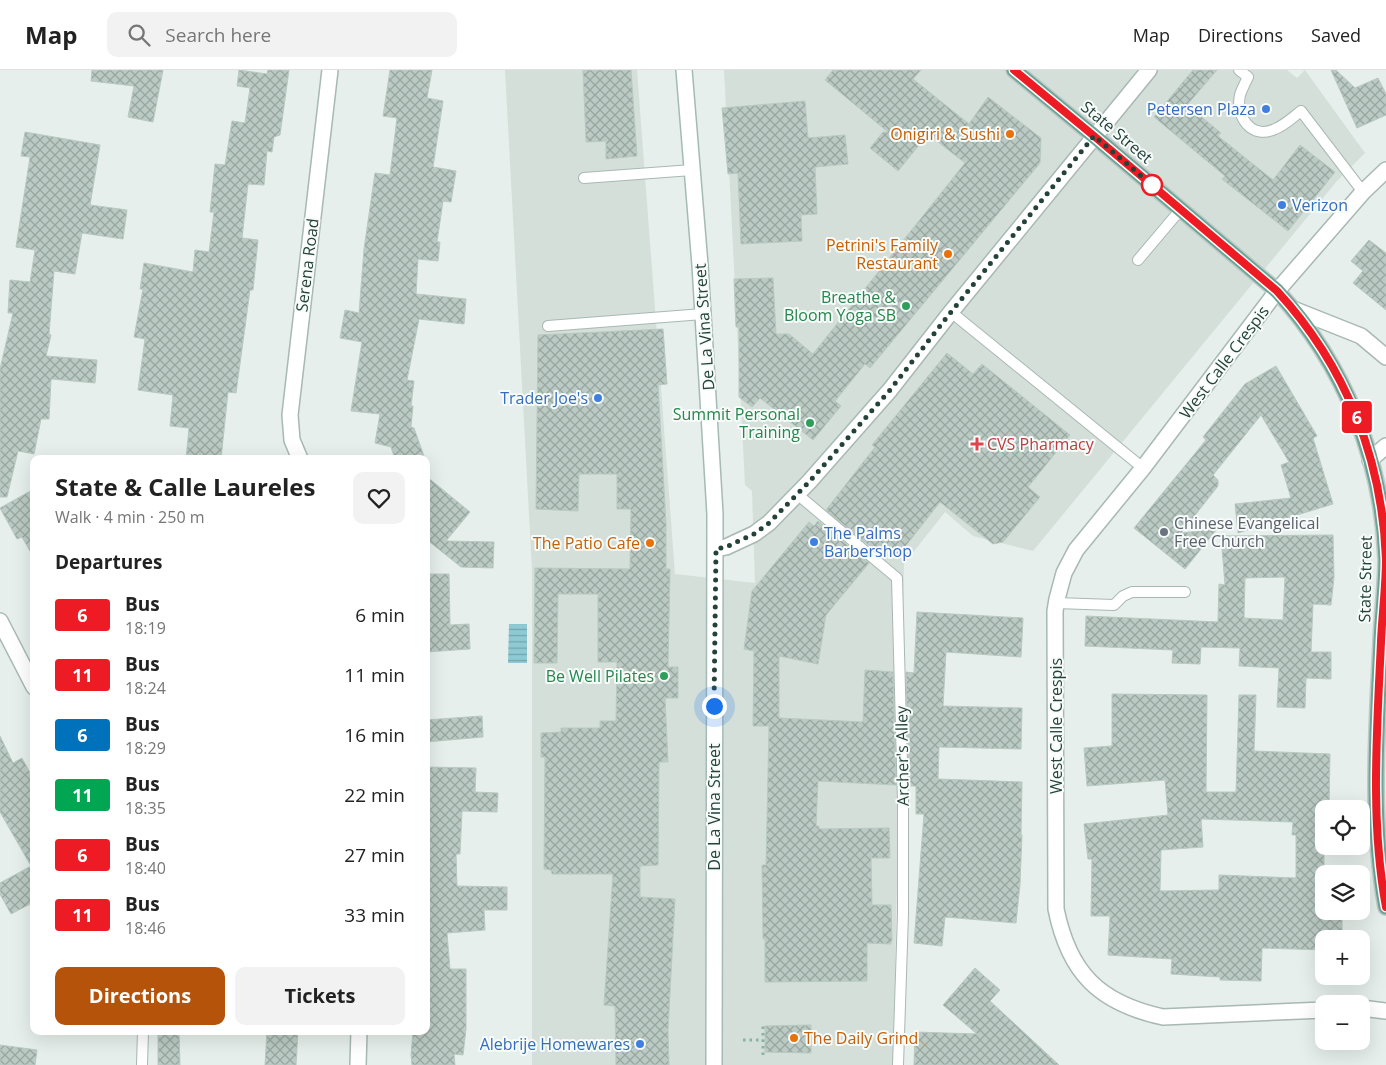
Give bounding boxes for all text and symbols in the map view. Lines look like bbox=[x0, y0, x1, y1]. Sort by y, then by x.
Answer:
search box bbox=[107, 12, 457, 57]
text: Map bbox=[25, 18, 77, 51]
icon: search bbox=[125, 21, 153, 49]
text: Search here bbox=[165, 22, 271, 48]
text: Map bbox=[1133, 23, 1170, 47]
text: Directions bbox=[1198, 23, 1283, 47]
text: Saved bbox=[1311, 23, 1361, 47]
street label: State Street bbox=[1077, 96, 1158, 169]
place label: Petersen Plaza bbox=[1147, 98, 1256, 120]
marker: Petersen Plaza bbox=[1260, 103, 1272, 115]
place label: Onigiri & Sushi bbox=[890, 123, 1000, 145]
marker: Onigiri & Sushi bbox=[1004, 128, 1016, 140]
unlabelled marker bbox=[1141, 174, 1163, 196]
place label: Verizon bbox=[1292, 194, 1348, 216]
marker: Verizon bbox=[1276, 199, 1288, 211]
street label: Serena Road bbox=[290, 217, 324, 313]
place label: Petrini's Family Restaurant bbox=[826, 234, 939, 274]
marker: Petrini's Family Restaurant bbox=[942, 248, 954, 260]
street label: De La Vina Street bbox=[689, 262, 719, 391]
place label: Breathe & Bloom Yoga SB bbox=[784, 286, 896, 326]
marker: Breathe & Bloom Yoga SB bbox=[900, 300, 912, 312]
street label: West Calle Crespis bbox=[1174, 301, 1274, 423]
place label: Trader Joe's bbox=[500, 387, 588, 409]
marker: Trader Joe's bbox=[592, 392, 604, 404]
line badge: 6 bbox=[1341, 401, 1373, 433]
place label: Summit Personal Training bbox=[673, 403, 800, 443]
text: 6 bbox=[1352, 405, 1362, 429]
marker: Summit Personal Training bbox=[804, 417, 816, 429]
place label: CVS Pharmacy bbox=[987, 433, 1095, 455]
marker: CVS Pharmacy bbox=[971, 438, 983, 450]
text: State & Calle Laureles bbox=[55, 470, 315, 503]
button: heart bbox=[353, 472, 405, 524]
text: Walk · 4 min · 250 m bbox=[55, 506, 205, 528]
place label: Chinese Evangelical Free Church bbox=[1174, 512, 1319, 552]
place label: The Palms Barbershop bbox=[824, 522, 912, 562]
marker: Chinese Evangelical Free Church bbox=[1158, 526, 1170, 538]
place label: The Patio Cafe bbox=[533, 532, 640, 554]
street label: State Street bbox=[1353, 535, 1377, 623]
marker: The Palms Barbershop bbox=[808, 536, 820, 548]
marker: The Patio Cafe bbox=[644, 537, 656, 549]
text: Departures bbox=[55, 549, 162, 575]
text: Bus bbox=[125, 591, 160, 617]
text: 6 min bbox=[355, 602, 405, 628]
text: 6 bbox=[77, 603, 88, 627]
text: 18:19 bbox=[125, 617, 166, 639]
text: Bus bbox=[125, 651, 160, 677]
street label: West Calle Crespis bbox=[1045, 658, 1067, 794]
text: 11 min bbox=[344, 662, 405, 688]
text: 11 bbox=[72, 663, 93, 687]
place label: Be Well Pilates bbox=[546, 665, 654, 687]
marker: Be Well Pilates bbox=[658, 670, 670, 682]
text: 18:24 bbox=[125, 677, 166, 699]
your location bbox=[702, 694, 727, 719]
street label: Archer's Alley bbox=[890, 705, 914, 806]
text: Bus bbox=[125, 711, 160, 737]
text: 16 min bbox=[344, 722, 405, 748]
text: 6 bbox=[77, 723, 88, 747]
text: 18:29 bbox=[125, 737, 166, 759]
street label: De La Vina Street bbox=[703, 743, 725, 871]
text: Bus bbox=[125, 771, 160, 797]
text: 22 min bbox=[344, 782, 405, 808]
text: 11 bbox=[72, 783, 93, 807]
text: 18:35 bbox=[125, 797, 166, 819]
map controls bbox=[1315, 800, 1370, 1050]
button: locate bbox=[1315, 800, 1370, 855]
text: Bus bbox=[125, 831, 160, 857]
text: 27 min bbox=[344, 842, 405, 868]
text: 6 bbox=[77, 843, 88, 867]
text: 18:40 bbox=[125, 857, 166, 879]
button: layers bbox=[1315, 865, 1370, 920]
text: Bus bbox=[125, 891, 160, 917]
text: 33 min bbox=[344, 902, 405, 928]
text: 11 bbox=[72, 903, 93, 927]
text: 18:46 bbox=[125, 917, 166, 939]
button: + bbox=[1315, 930, 1370, 985]
button: Directions bbox=[55, 967, 225, 1025]
button: Tickets bbox=[235, 967, 405, 1025]
button: − bbox=[1315, 995, 1370, 1050]
place label: The Daily Grind bbox=[804, 1027, 918, 1049]
marker: The Daily Grind bbox=[788, 1032, 800, 1044]
place label: Alebrije Homewares bbox=[480, 1033, 630, 1055]
marker: Alebrije Homewares bbox=[634, 1038, 646, 1050]

